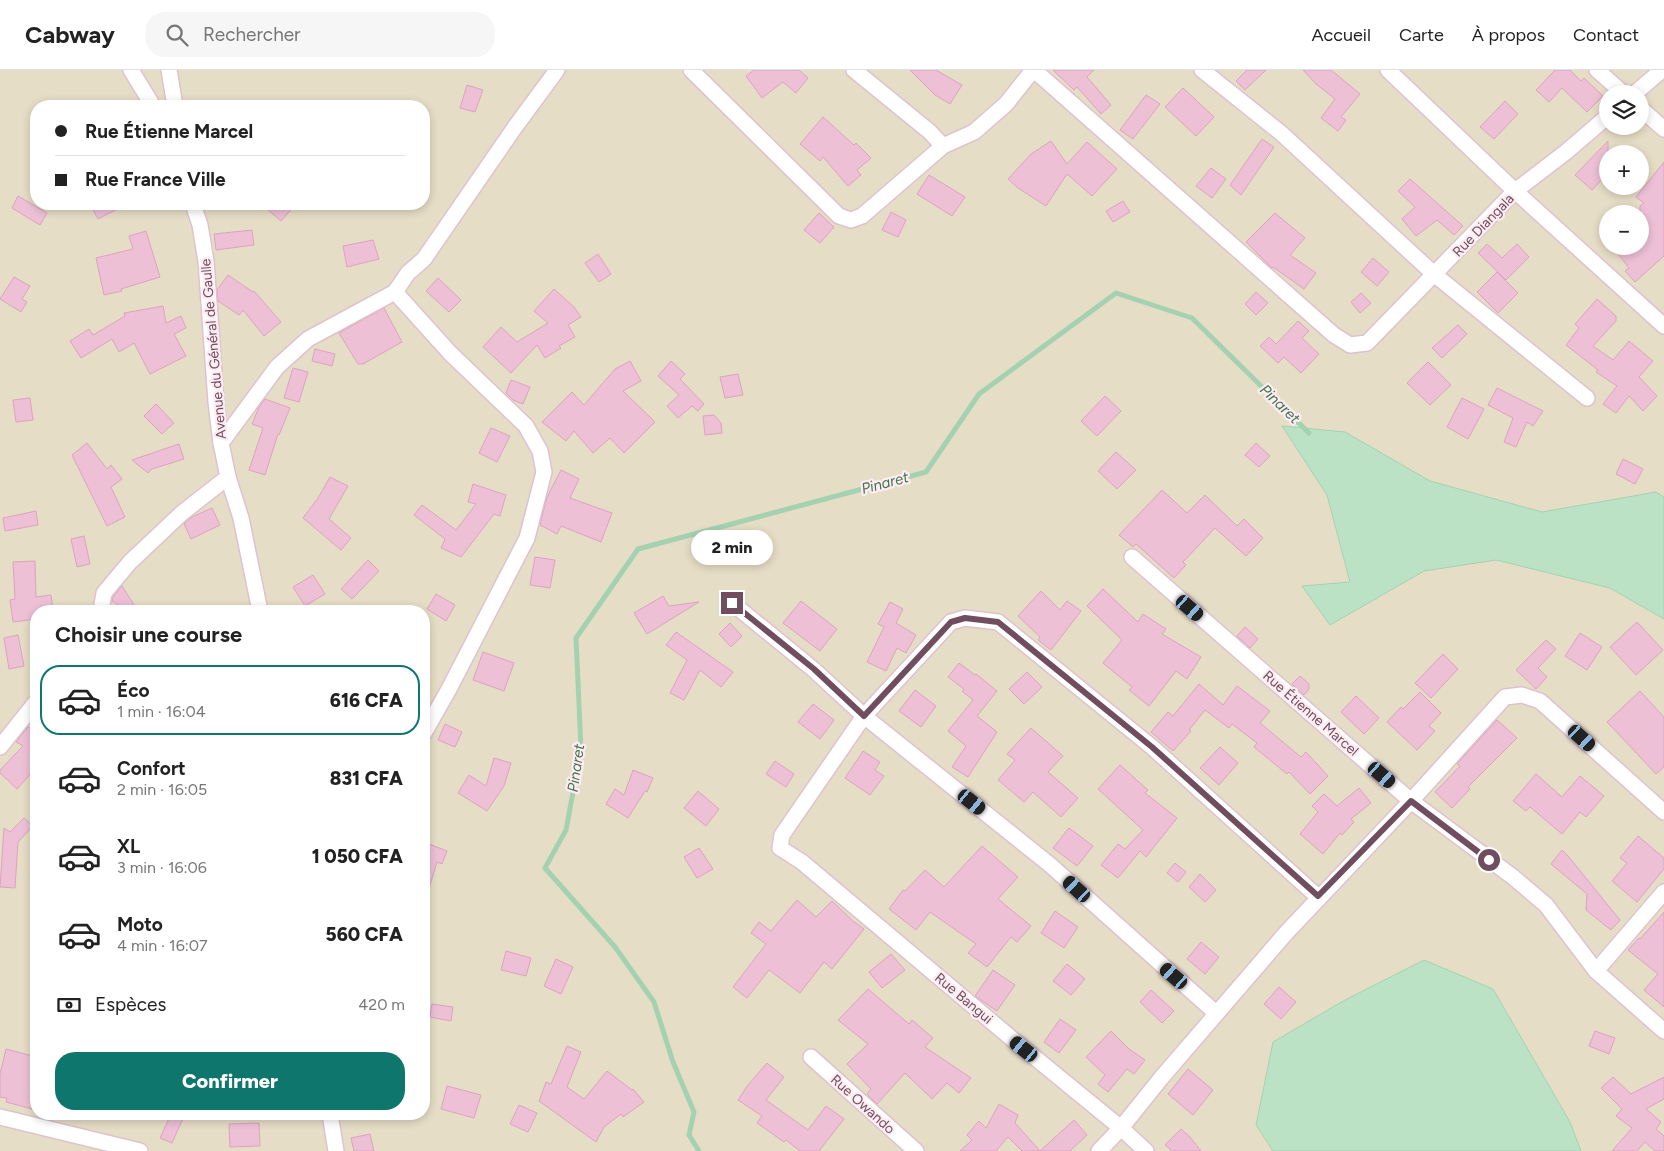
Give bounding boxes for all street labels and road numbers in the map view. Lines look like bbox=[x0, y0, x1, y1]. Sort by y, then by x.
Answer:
street label: Rue Diangala bbox=[1449, 190, 1518, 260]
street label: Avenue du Général de Gaulle bbox=[197, 258, 230, 440]
street label: Rue Étienne Marcel bbox=[1259, 667, 1362, 759]
street label: Rue Bangui bbox=[931, 969, 996, 1028]
street label: Rue Owando bbox=[827, 1071, 898, 1138]

